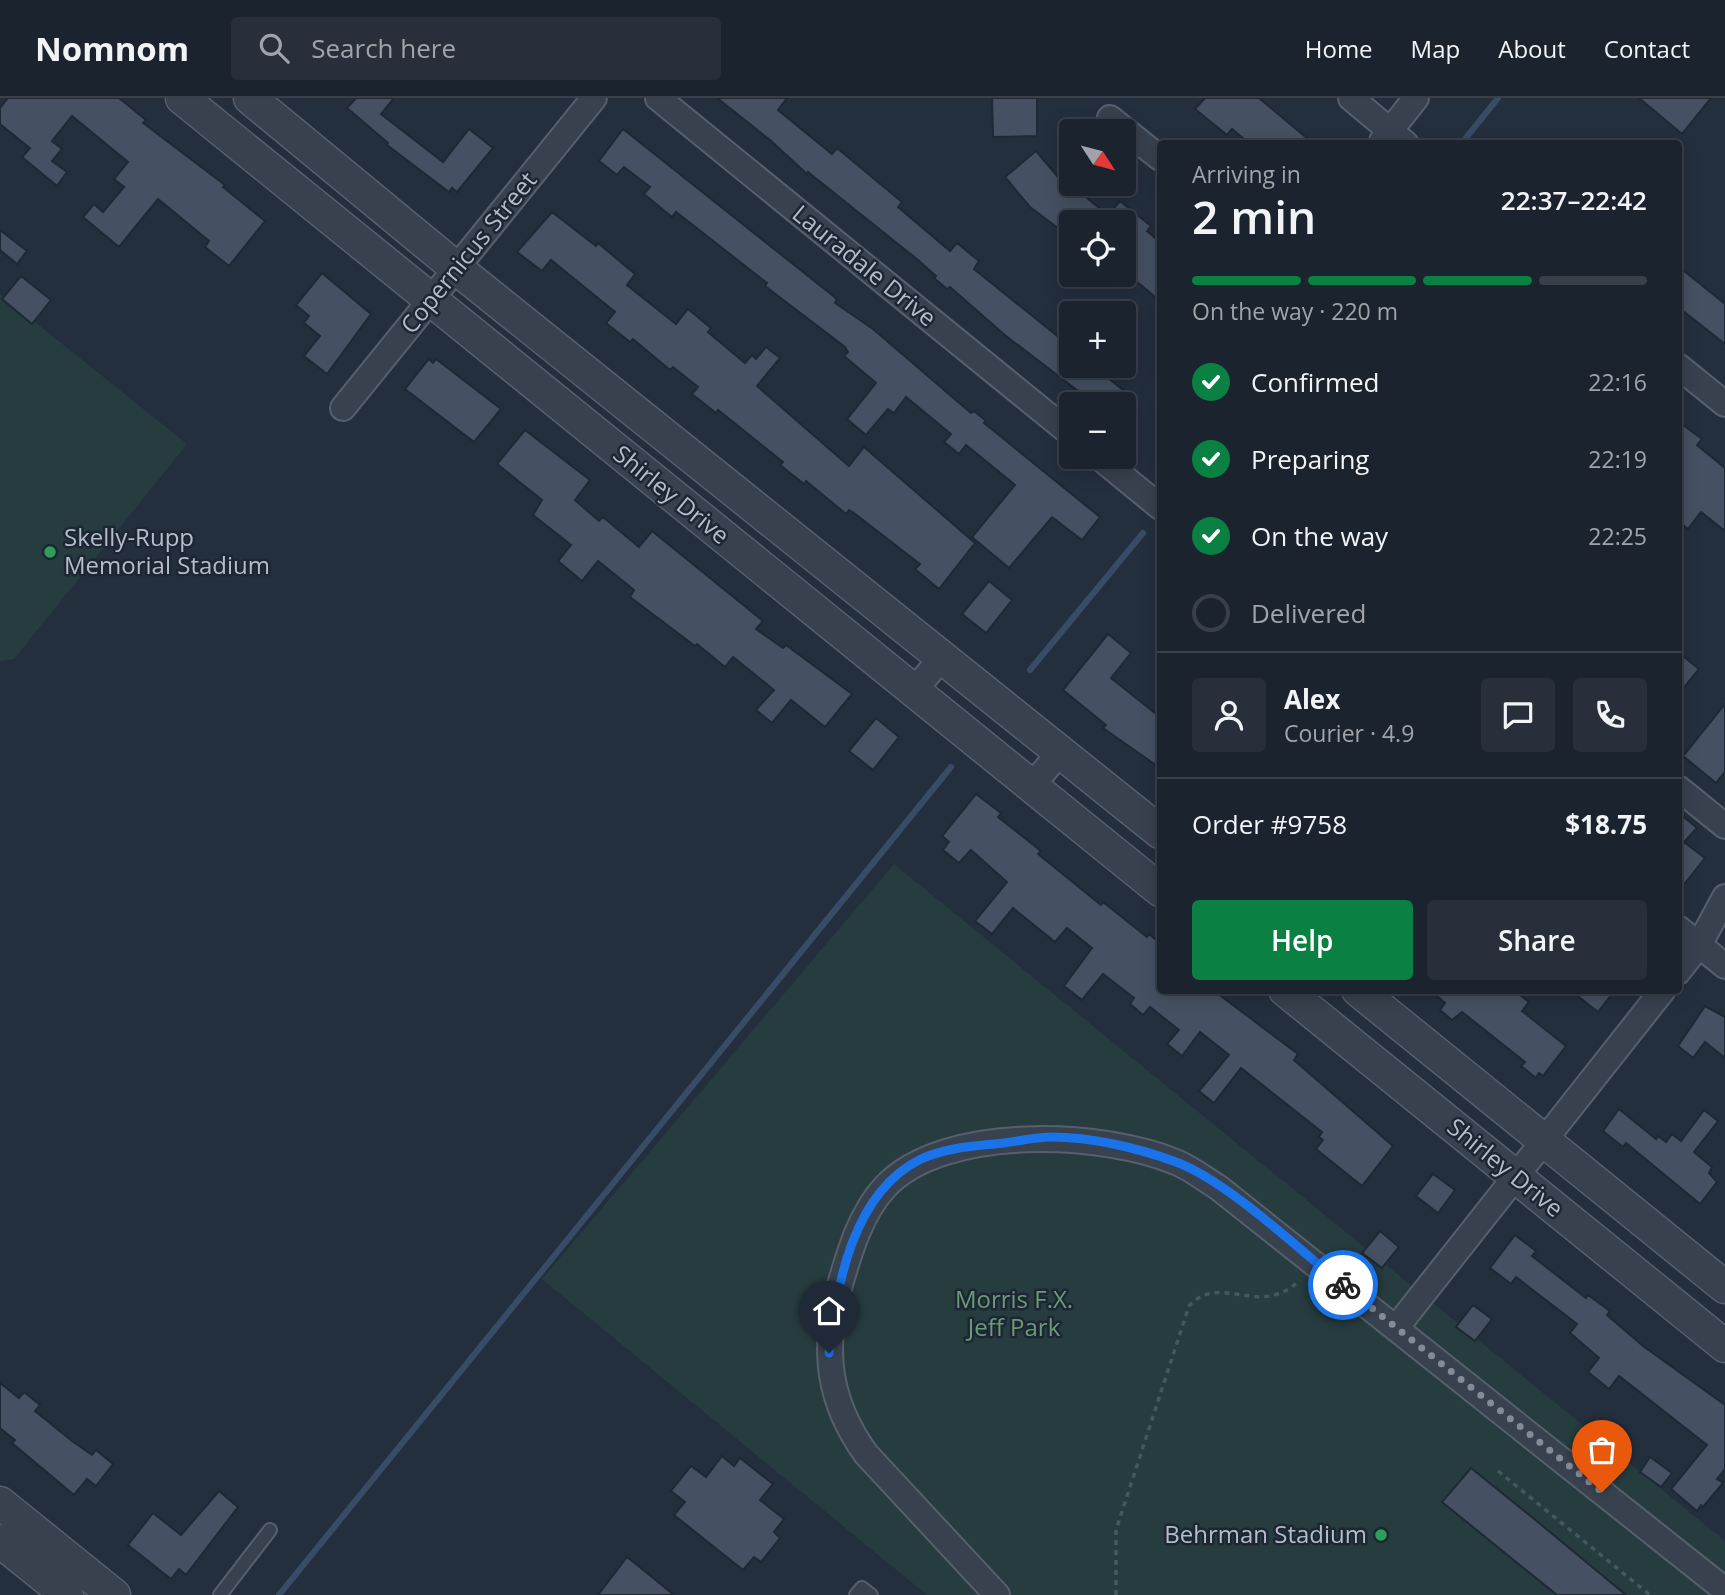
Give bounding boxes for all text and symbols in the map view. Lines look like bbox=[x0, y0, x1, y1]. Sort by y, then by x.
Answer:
search box bbox=[231, 17, 721, 80]
text: Nomnom bbox=[35, 26, 189, 71]
icon: search bbox=[255, 29, 293, 67]
text: Search here bbox=[311, 30, 456, 66]
text: Home bbox=[1305, 32, 1373, 65]
text: Map bbox=[1411, 32, 1460, 65]
text: About bbox=[1498, 32, 1566, 65]
text: Contact bbox=[1604, 32, 1690, 65]
north arrow bbox=[1059, 119, 1136, 196]
map controls bbox=[1059, 119, 1136, 469]
text: Arriving in bbox=[1192, 158, 1301, 190]
street label: Copernicus Street bbox=[392, 164, 543, 340]
text: 22:37–22:42 bbox=[1501, 182, 1647, 218]
text: 2 min bbox=[1192, 185, 1316, 247]
street label: Lauradale Drive bbox=[786, 197, 944, 333]
button: locate bbox=[1059, 210, 1136, 287]
text: On the way · 220 m bbox=[1192, 295, 1398, 327]
button: + bbox=[1059, 301, 1136, 378]
icon: check bbox=[1192, 363, 1230, 401]
text: Confirmed bbox=[1251, 364, 1379, 400]
text: 22:16 bbox=[1588, 366, 1647, 398]
button: − bbox=[1059, 392, 1136, 469]
street label: Shirley Drive bbox=[607, 437, 737, 551]
icon: check bbox=[1192, 440, 1230, 478]
text: Preparing bbox=[1251, 441, 1369, 477]
text: 22:19 bbox=[1588, 443, 1647, 475]
icon: check bbox=[1192, 517, 1230, 555]
text: On the way bbox=[1251, 518, 1388, 554]
place label: Skelly-Rupp Memorial Stadium bbox=[64, 520, 270, 581]
text: 22:25 bbox=[1588, 520, 1647, 552]
marker: Skelly-Rupp Memorial Stadium bbox=[42, 544, 58, 560]
text: Delivered bbox=[1251, 595, 1366, 631]
button: person bbox=[1192, 678, 1266, 752]
button: chat bbox=[1481, 678, 1555, 752]
button: phone bbox=[1573, 678, 1647, 752]
text: Alex bbox=[1284, 681, 1340, 717]
text: Courier · 4.9 bbox=[1284, 717, 1414, 749]
text: Order #9758 bbox=[1192, 806, 1347, 842]
text: $18.75 bbox=[1565, 806, 1647, 842]
button: Help bbox=[1192, 900, 1413, 980]
button: Share bbox=[1427, 900, 1647, 980]
street label: Shirley Drive bbox=[1441, 1110, 1571, 1224]
courier bbox=[1308, 1250, 1378, 1320]
icon: bike bbox=[1324, 1266, 1362, 1304]
pin bbox=[799, 1281, 859, 1353]
park label: Morris F.X. Jeff Park bbox=[955, 1282, 1073, 1343]
icon: home bbox=[810, 1292, 848, 1330]
pin bbox=[1572, 1420, 1632, 1492]
icon: bag bbox=[1583, 1431, 1621, 1469]
place label: Behrman Stadium bbox=[1164, 1517, 1367, 1550]
marker: Behrman Stadium bbox=[1373, 1527, 1389, 1543]

